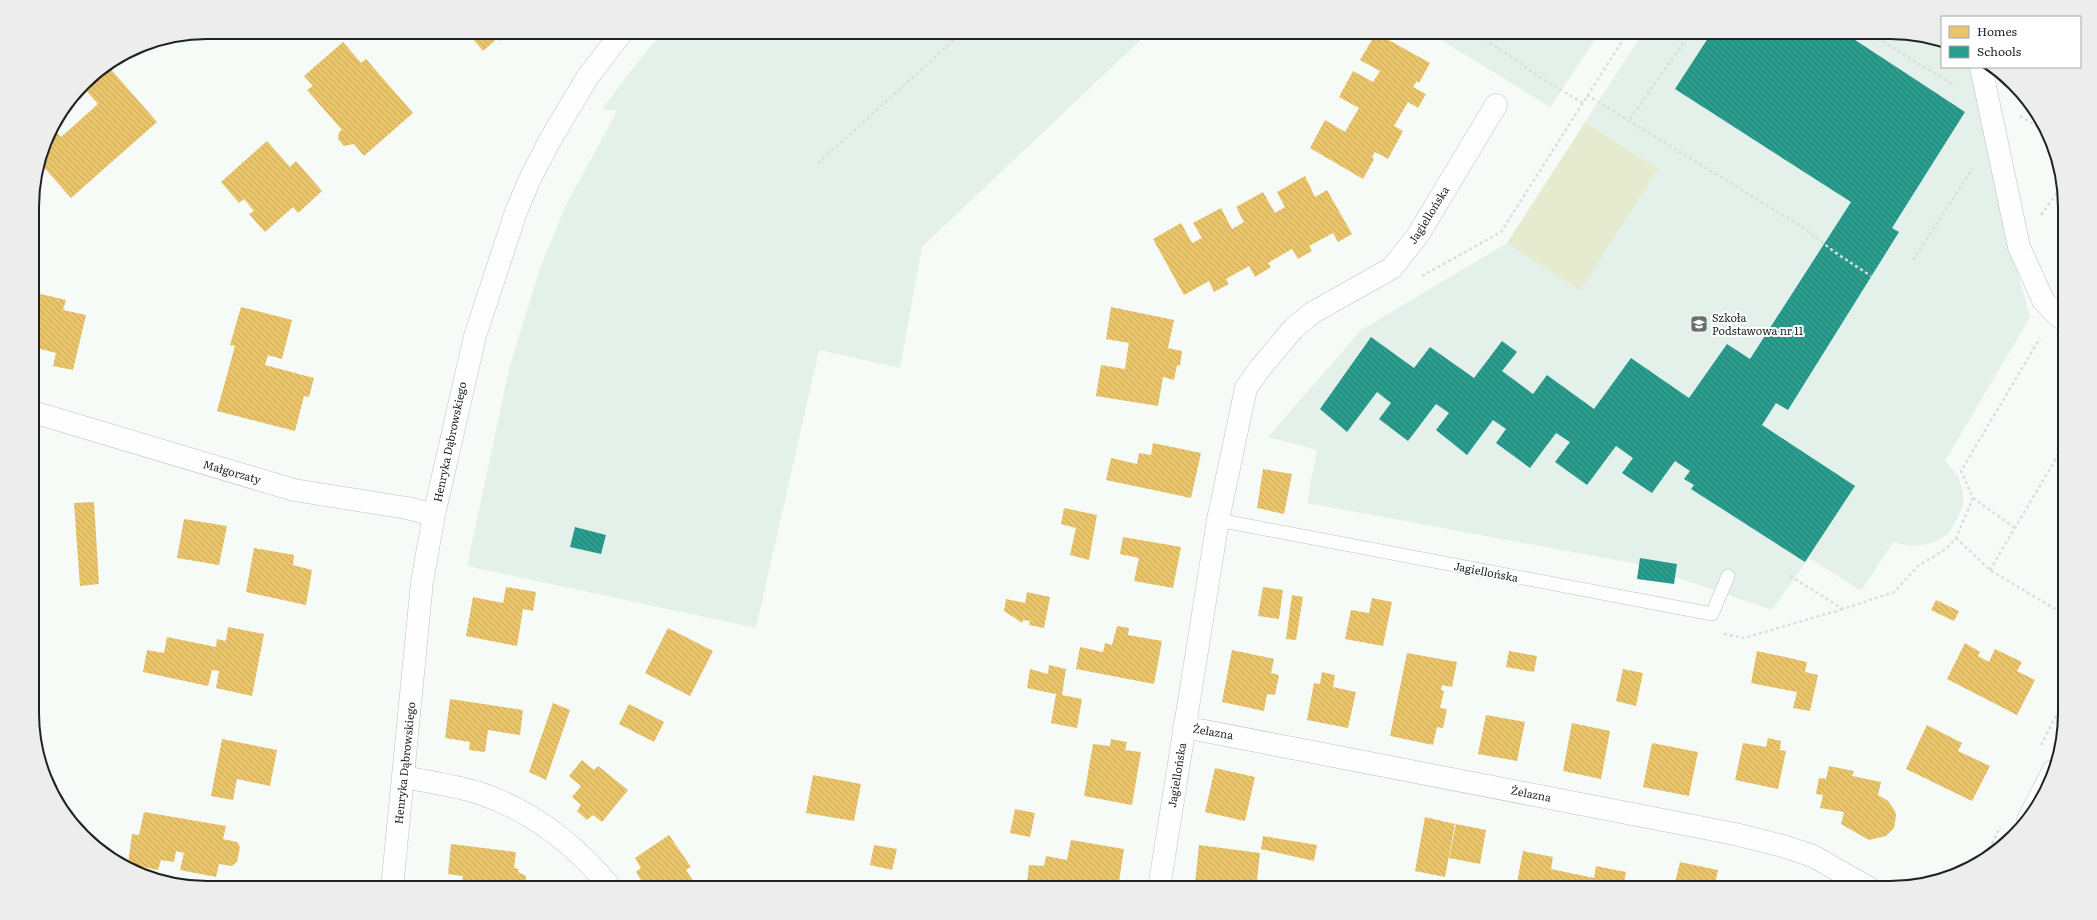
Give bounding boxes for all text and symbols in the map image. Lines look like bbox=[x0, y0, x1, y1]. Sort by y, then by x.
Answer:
legend bbox=[1941, 16, 2081, 68]
text: Homes bbox=[1977, 22, 2017, 40]
text: Schools bbox=[1977, 42, 2022, 60]
street label: Jagiellońska bbox=[1404, 182, 1452, 246]
place label: Szkoła Podstawowa nr 11 bbox=[1712, 309, 1804, 338]
school or university icon: Szkoła Podstawowa nr 11 bbox=[1689, 314, 1709, 334]
street label: Henryka Dąbrowskiego bbox=[428, 380, 470, 503]
street label: Małgorzaty bbox=[201, 455, 264, 487]
street label: Jagiellońska bbox=[1453, 557, 1520, 585]
street label: Henryka Dąbrowskiego bbox=[390, 701, 418, 825]
street label: Żelazna bbox=[1192, 720, 1235, 742]
street label: Jagiellońska bbox=[1163, 741, 1189, 808]
street label: Żelazna bbox=[1510, 781, 1553, 805]

